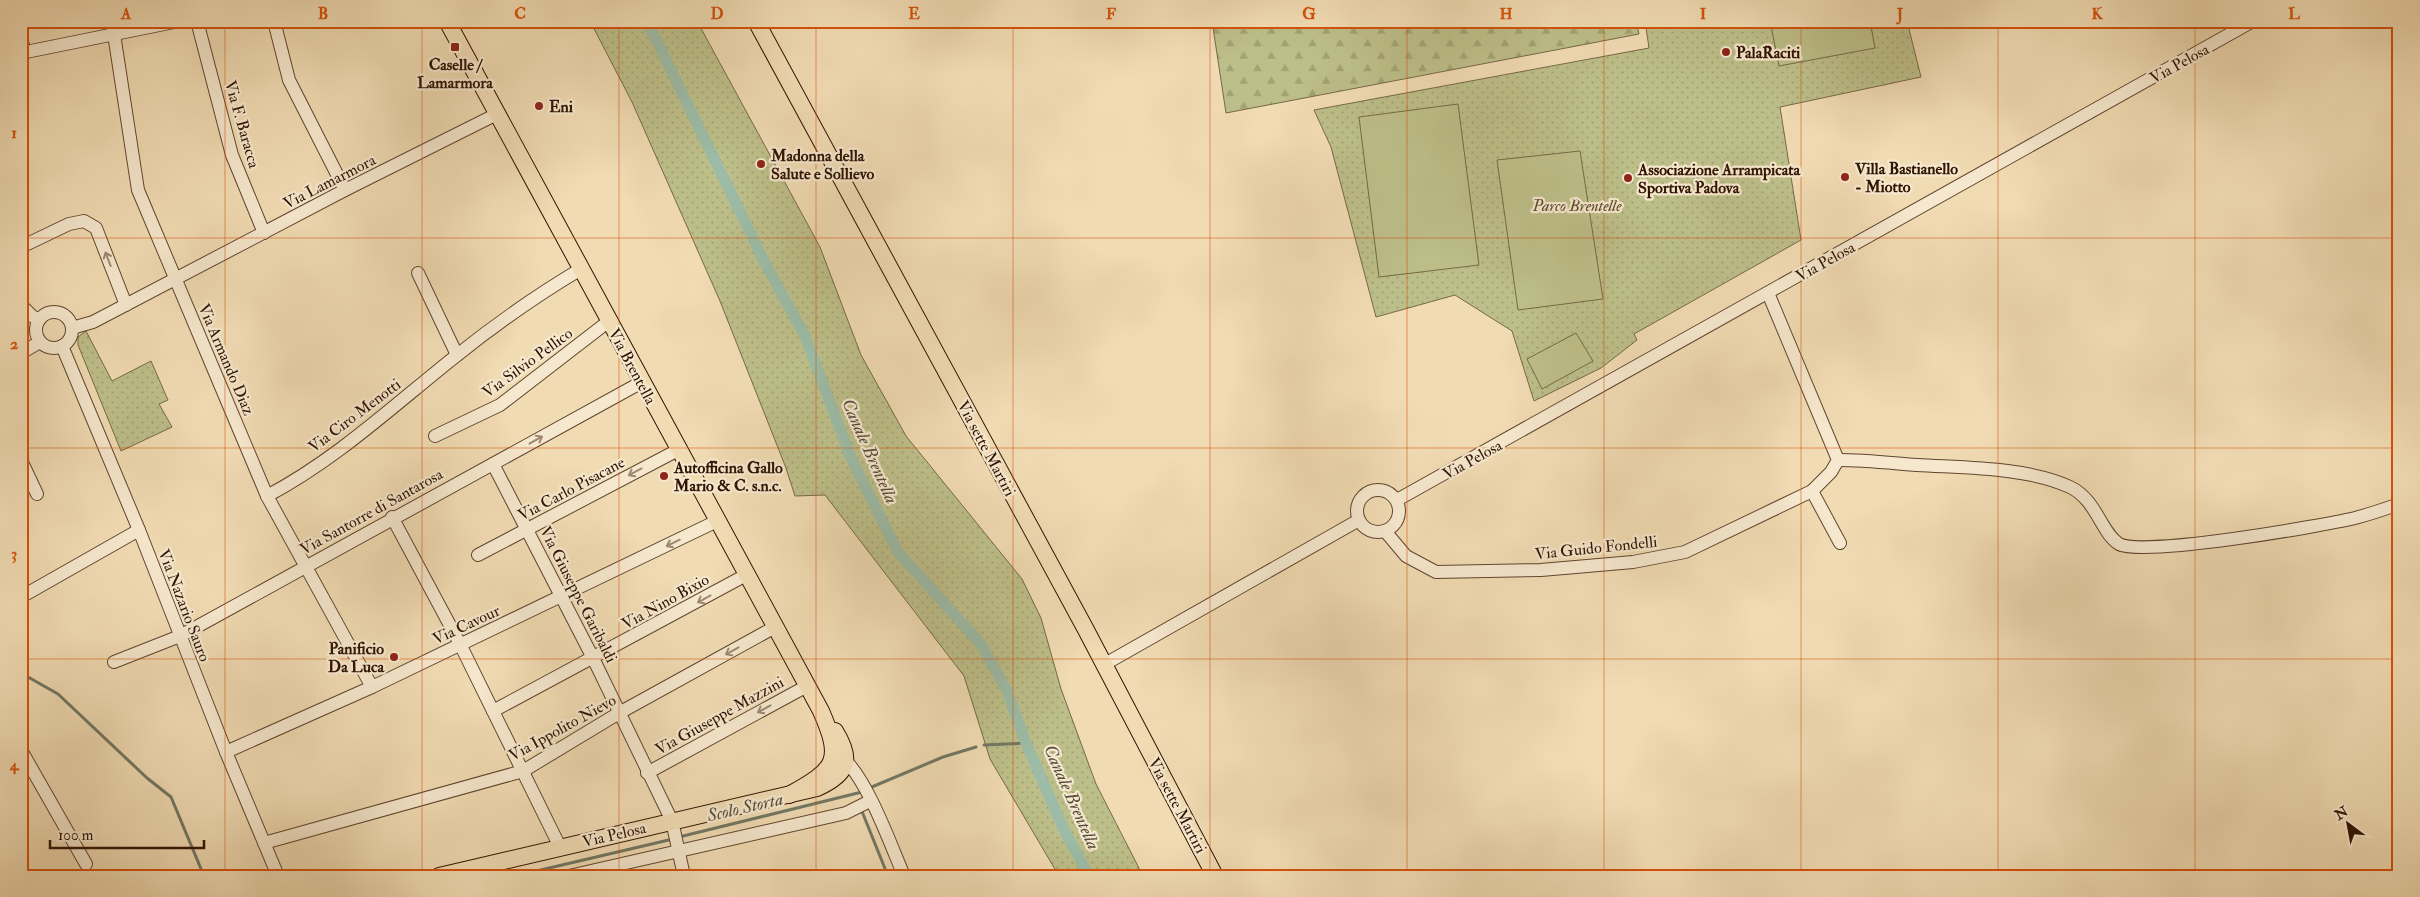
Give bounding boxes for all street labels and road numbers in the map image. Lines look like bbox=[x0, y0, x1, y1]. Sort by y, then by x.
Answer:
street label: Via Pelosa bbox=[2146, 39, 2213, 88]
street label: Via F. Baracca bbox=[220, 78, 264, 171]
street label: Via Lamarmora bbox=[280, 150, 379, 214]
street label: Via Pelosa bbox=[1792, 237, 1859, 286]
street label: Via Armando Diaz bbox=[194, 301, 259, 418]
street label: Via Silvio Pellico bbox=[478, 323, 577, 402]
street label: Via Brentella bbox=[604, 325, 661, 408]
street label: Via Ciro Menotti bbox=[304, 374, 405, 457]
street label: Via sette Martiri bbox=[952, 397, 1020, 500]
street label: Via Pelosa bbox=[1439, 435, 1506, 484]
street label: Via Carlo Pisacane bbox=[515, 452, 629, 525]
street label: Via Santorre di Santarosa bbox=[296, 464, 447, 560]
street label: Via Giuseppe Garibaldi bbox=[534, 523, 621, 667]
street label: Via Guido Fondelli bbox=[1534, 532, 1658, 564]
street label: Via Nazario Sauro bbox=[153, 546, 215, 665]
street label: Via Nino Bixio bbox=[618, 570, 713, 634]
street label: Via Cavour bbox=[429, 601, 503, 649]
street label: Via Giuseppe Mazzini bbox=[652, 672, 788, 760]
street label: Via Ippolito Nievo bbox=[505, 690, 620, 767]
street label: Via sette Martiri bbox=[1143, 754, 1211, 857]
street label: Via Pelosa bbox=[580, 818, 648, 852]

